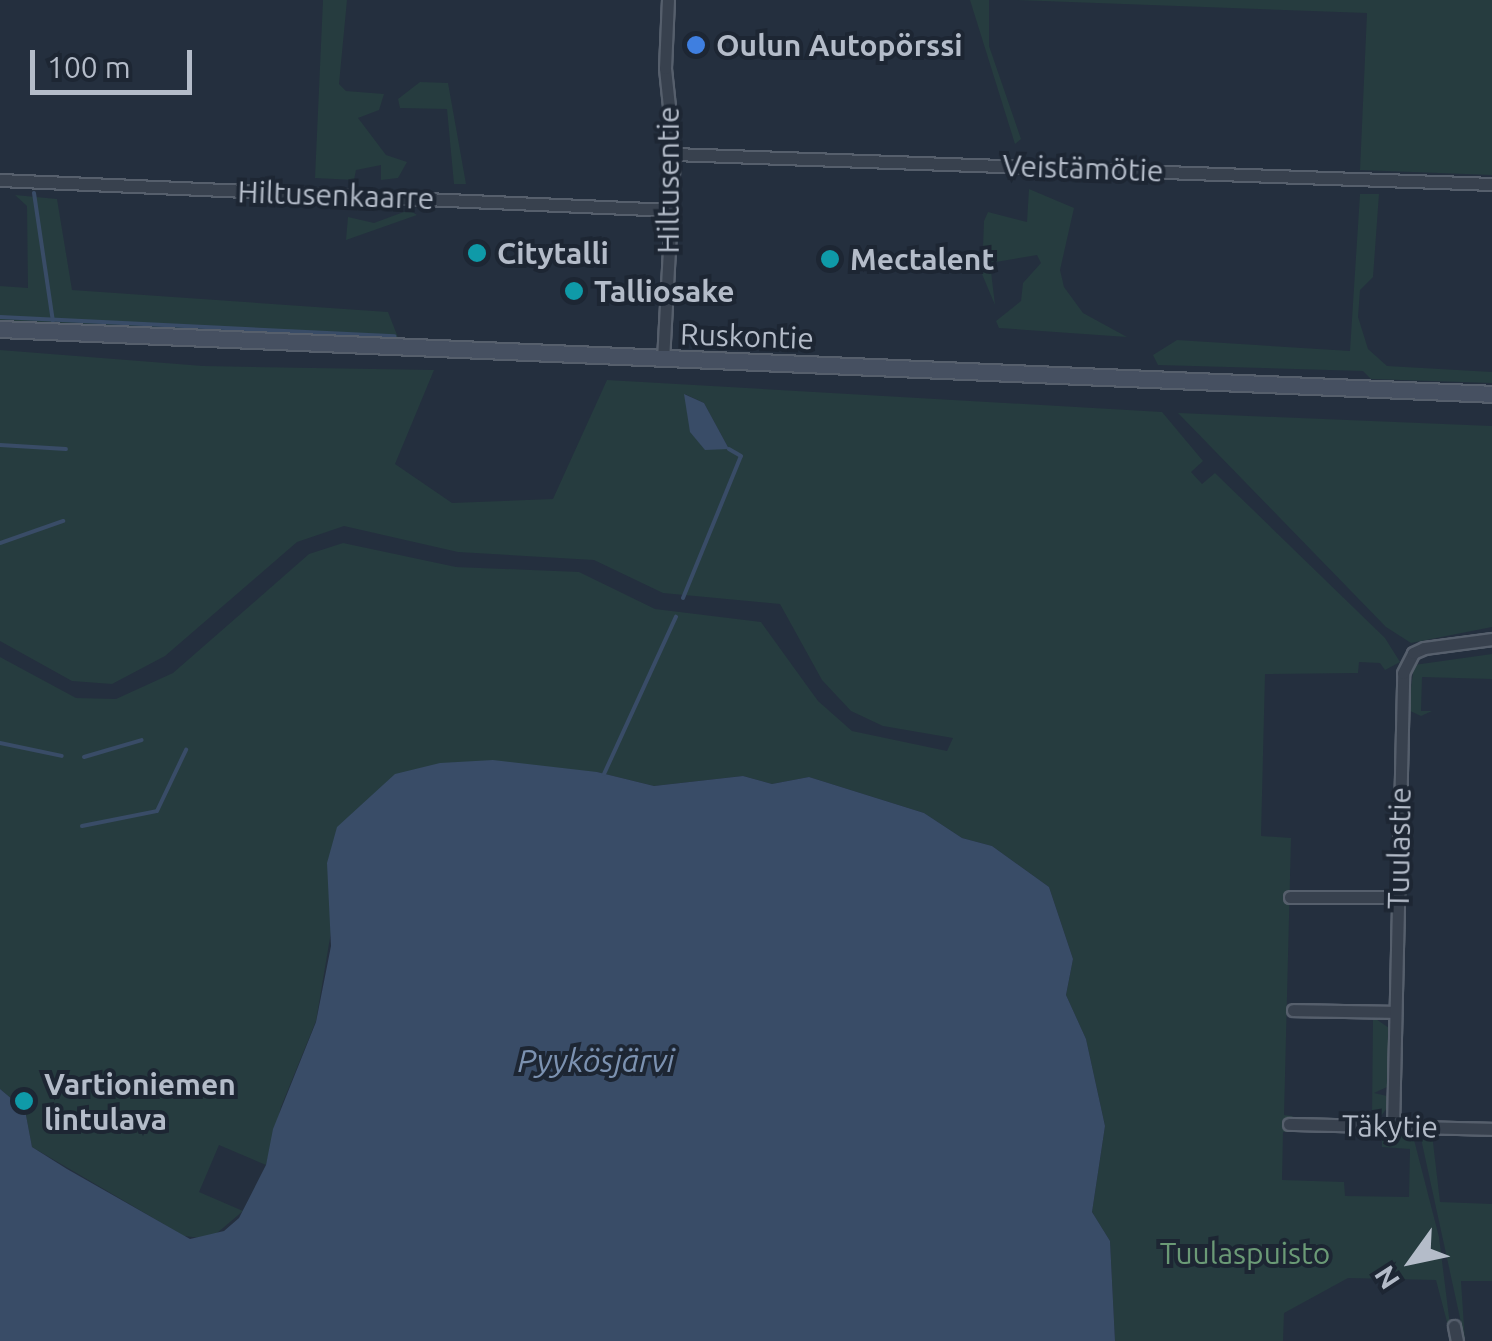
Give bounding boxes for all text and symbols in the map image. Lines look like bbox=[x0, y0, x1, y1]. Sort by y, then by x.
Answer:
place label: Oulun Autopörssi bbox=[716, 27, 963, 63]
scale bar bbox=[35, 30, 198, 92]
marker: Oulun Autopörssi bbox=[685, 34, 707, 56]
text: 100 m bbox=[47, 50, 131, 84]
street label: Hiltusentie bbox=[650, 106, 686, 254]
street label: Veistämötie bbox=[1002, 147, 1164, 189]
street label: Hiltusenkaarre bbox=[237, 174, 435, 216]
place label: Citytalli bbox=[497, 235, 609, 271]
place label: Mectalent bbox=[850, 241, 994, 277]
marker: Citytalli bbox=[466, 242, 488, 264]
marker: Mectalent bbox=[819, 248, 841, 270]
place label: Talliosake bbox=[594, 273, 735, 309]
marker: Talliosake bbox=[563, 280, 585, 302]
street label: Ruskontie bbox=[680, 316, 814, 356]
street label: Tuulastie bbox=[1380, 787, 1418, 909]
water label: Pyykösjärvi bbox=[517, 1041, 675, 1079]
place label: Vartioniemen lintulava bbox=[44, 1066, 236, 1136]
marker: Vartioniemen lintulava bbox=[13, 1090, 35, 1112]
street label: Täkytie bbox=[1342, 1107, 1438, 1145]
north arrow bbox=[1362, 1211, 1462, 1311]
park label: Tuulaspuisto bbox=[1160, 1235, 1330, 1271]
text: N bbox=[1368, 1260, 1405, 1295]

